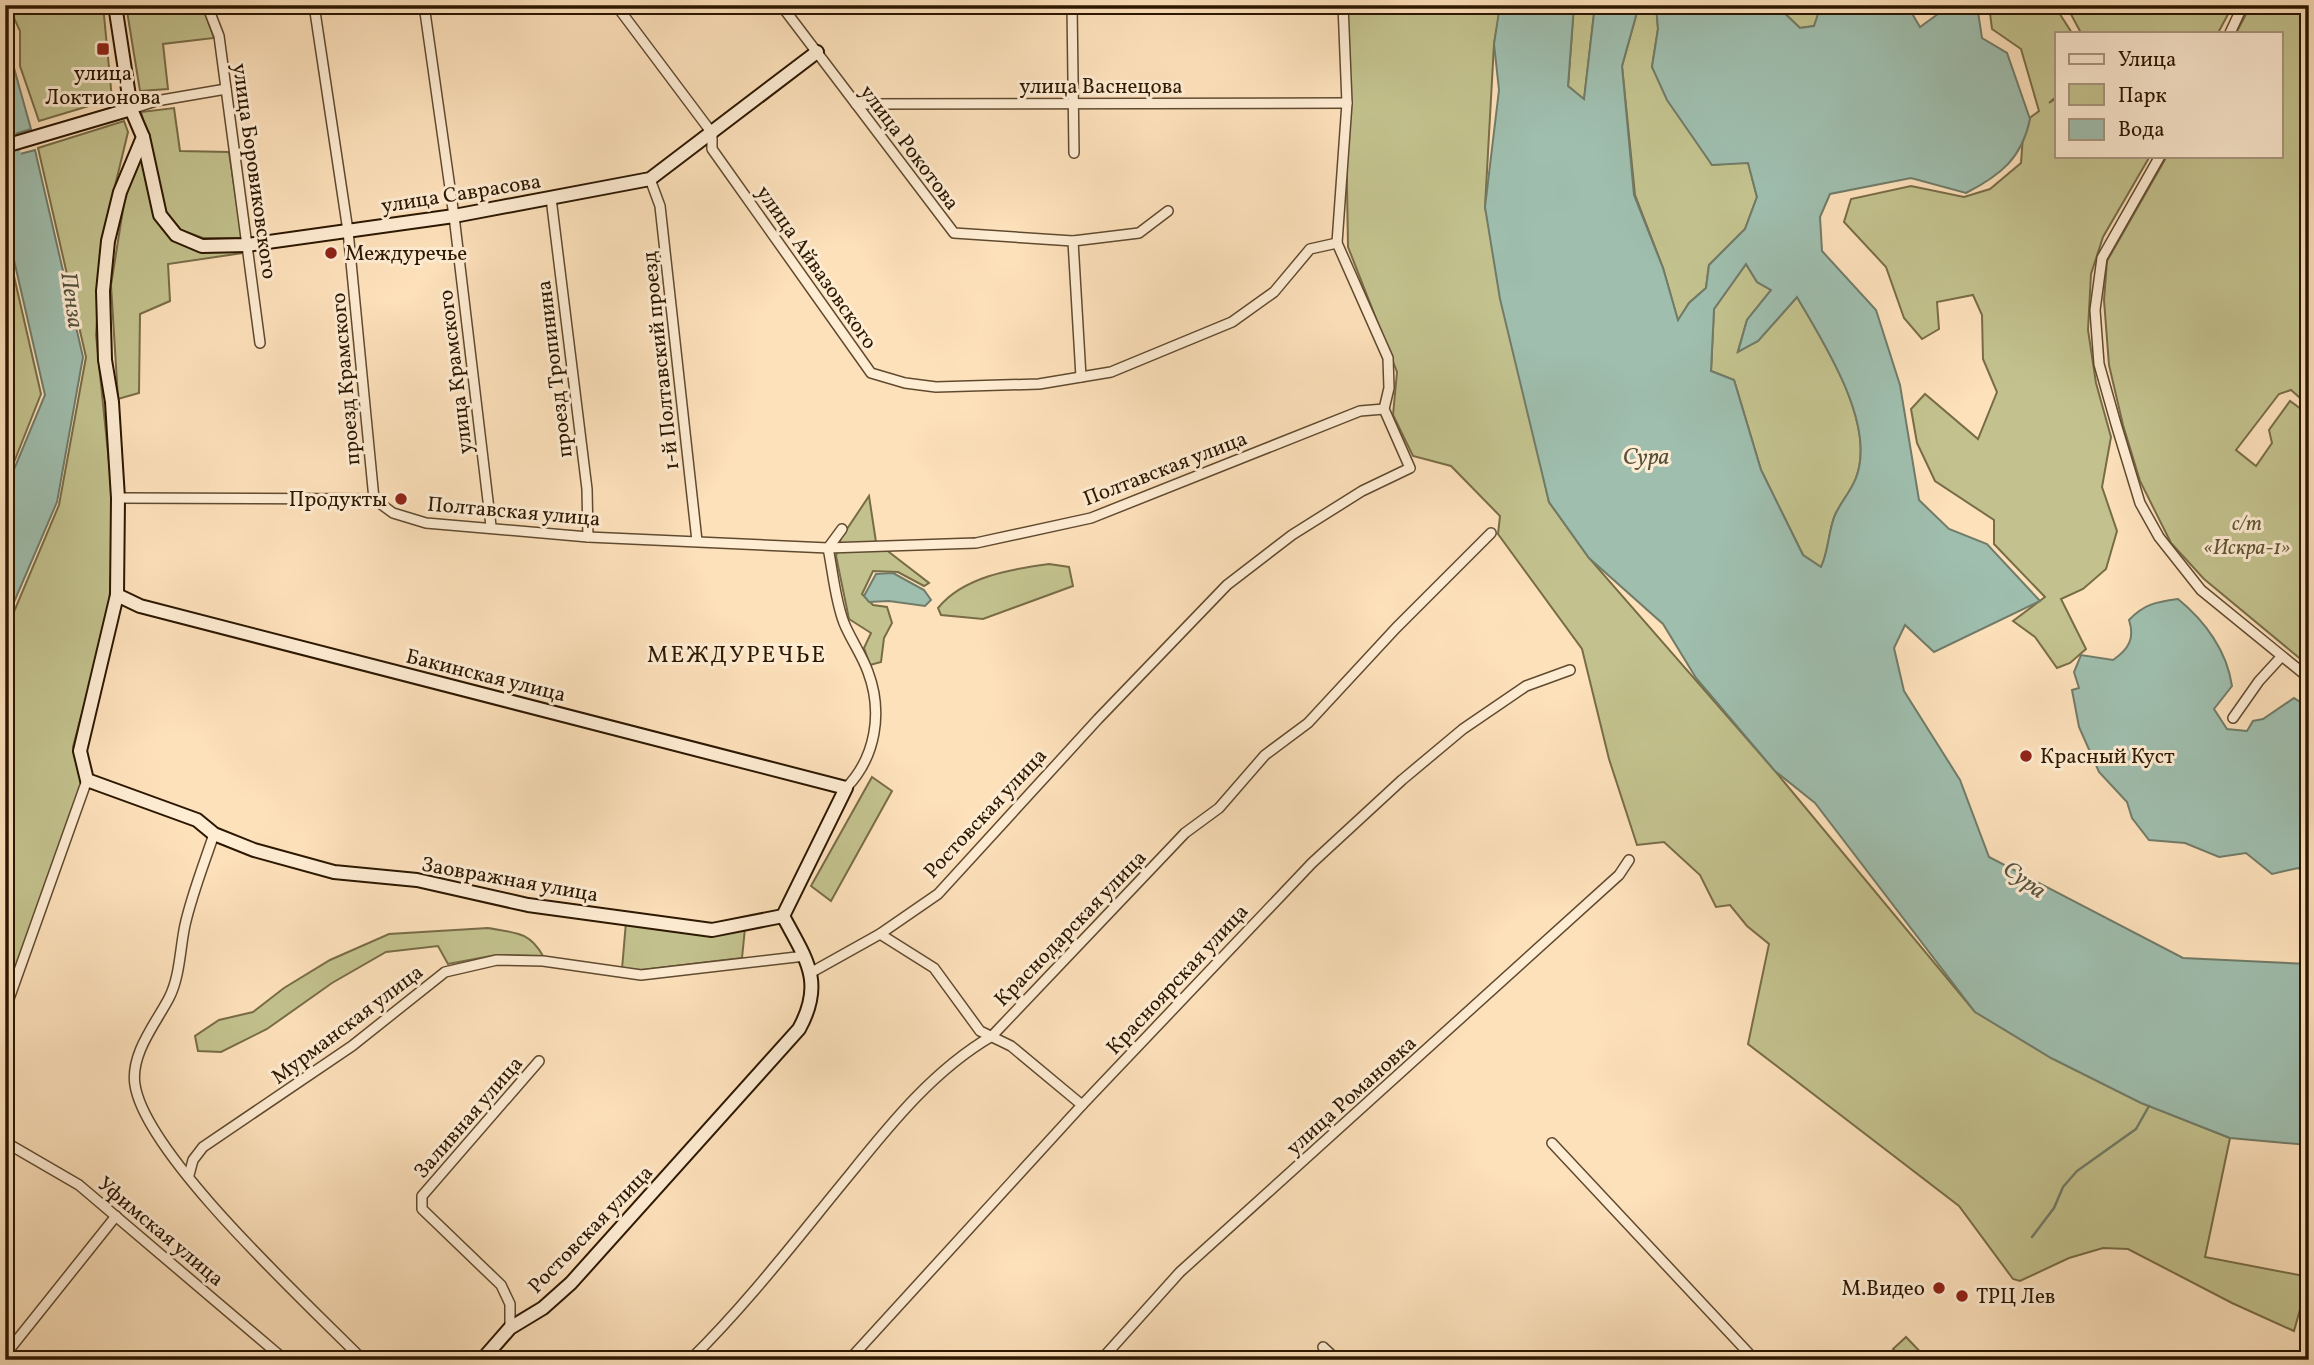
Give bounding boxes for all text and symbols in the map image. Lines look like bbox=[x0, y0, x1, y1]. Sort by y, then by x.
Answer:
legend bbox=[2055, 32, 2282, 158]
marker: улица Локтионова bbox=[95, 41, 111, 57]
text: Улица bbox=[2118, 46, 2176, 75]
place label: улица Локтионова bbox=[45, 60, 161, 113]
street label: улица Боровиковского bbox=[224, 61, 283, 281]
street label: улица Васнецова bbox=[1019, 73, 1183, 102]
street label: улица Рокотова bbox=[852, 79, 966, 217]
text: Парк bbox=[2118, 82, 2167, 111]
text: Вода bbox=[2118, 116, 2165, 145]
street label: улица Саврасова bbox=[379, 168, 543, 221]
street label: улица Айвазовского bbox=[748, 180, 883, 356]
place label: Междуречье bbox=[345, 240, 467, 269]
marker: Междуречье bbox=[323, 245, 339, 261]
street label: 1-й Полтавский проезд bbox=[636, 250, 687, 472]
water label: Пенза bbox=[51, 270, 91, 331]
street label: проезд Тропинина bbox=[530, 279, 581, 459]
street label: улица Крамского bbox=[432, 288, 481, 456]
street label: проезд Крамского bbox=[324, 291, 368, 466]
street label: Полтавская улица bbox=[1079, 425, 1252, 514]
water label: Сура bbox=[1623, 442, 1669, 474]
place label: Продукты bbox=[289, 486, 387, 515]
street label: Полтавская улица bbox=[426, 490, 602, 535]
marker: Продукты bbox=[393, 491, 409, 507]
park label: с/т «Искра-1» bbox=[2204, 510, 2290, 563]
district label: МЕЖДУРЕЧЬЕ bbox=[647, 640, 827, 672]
street label: Бакинская улица bbox=[402, 643, 569, 710]
street label: Ростовская улица bbox=[918, 742, 1054, 886]
place label: Красный Куст bbox=[2040, 743, 2175, 772]
marker: Красный Куст bbox=[2018, 748, 2034, 764]
street label: Краснодарская улица bbox=[988, 844, 1154, 1014]
street label: Заовражная улица bbox=[419, 851, 601, 910]
water label: Сура bbox=[1996, 854, 2052, 907]
street label: Красноярская улица bbox=[1100, 898, 1256, 1062]
street label: Мурманская улица bbox=[266, 958, 430, 1092]
street label: улица Романовка bbox=[1280, 1030, 1424, 1163]
street label: Заливная улица bbox=[408, 1051, 530, 1185]
street label: Ростовская улица bbox=[522, 1159, 660, 1301]
street label: Уфимская улица bbox=[90, 1170, 230, 1294]
place label: М.Видео bbox=[1842, 1275, 1925, 1304]
marker: М.Видео bbox=[1931, 1280, 1947, 1296]
place label: ТРЦ Лев bbox=[1976, 1283, 2056, 1312]
marker: ТРЦ Лев bbox=[1954, 1288, 1970, 1304]

